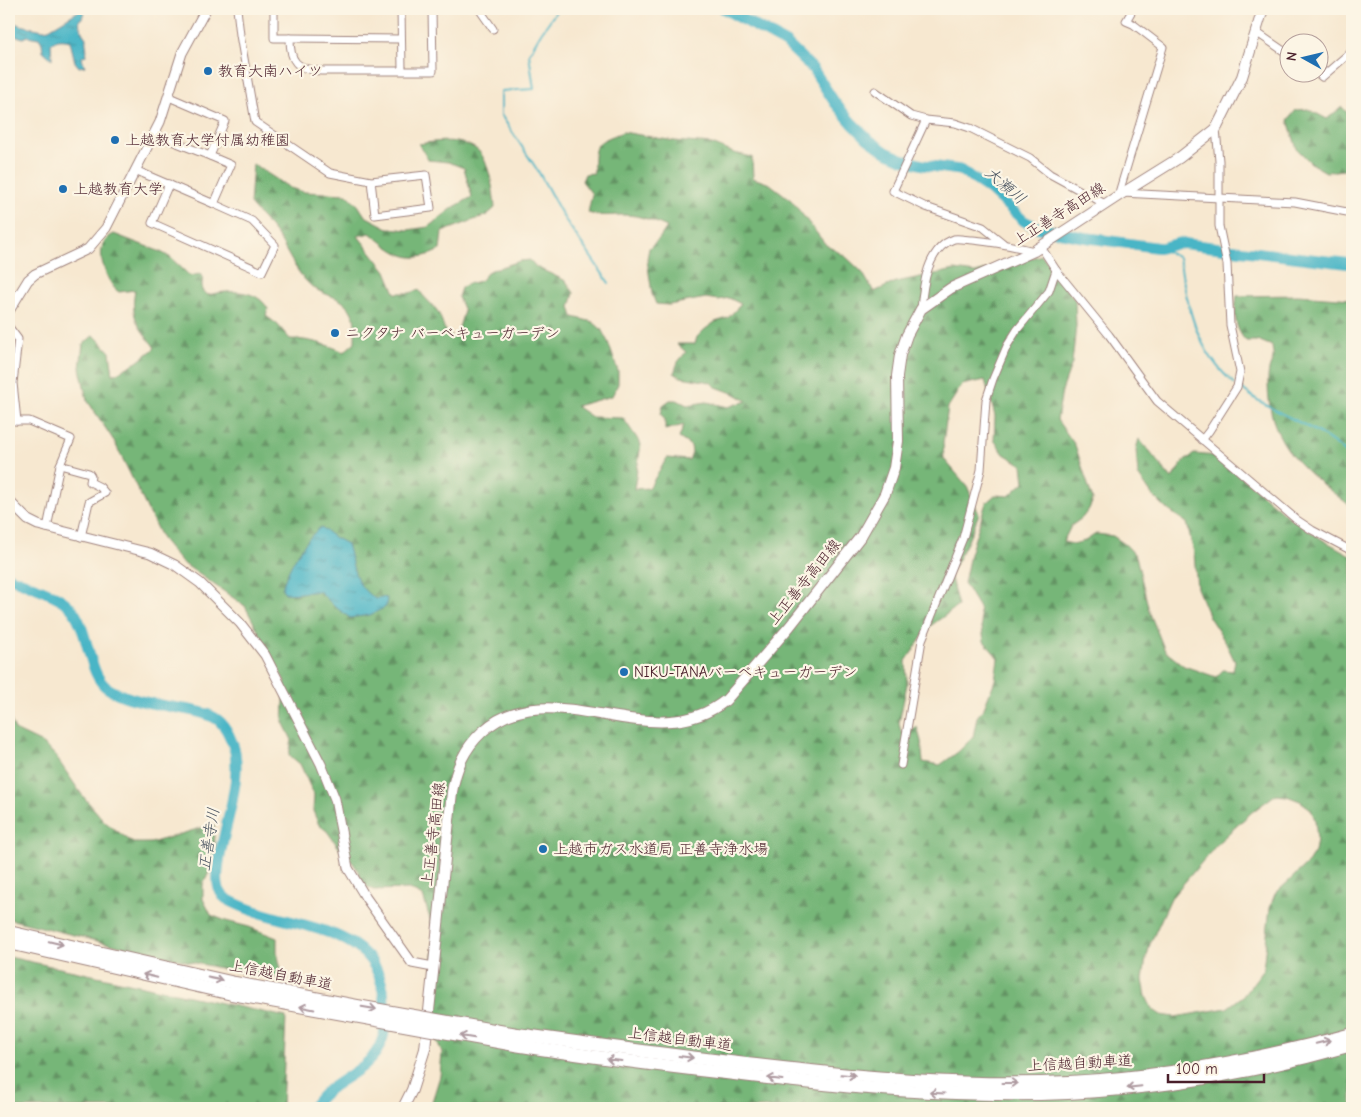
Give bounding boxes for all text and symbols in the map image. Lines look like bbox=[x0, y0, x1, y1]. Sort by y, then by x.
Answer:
north arrow bbox=[1278, 32, 1328, 82]
text: N bbox=[1283, 51, 1301, 62]
place label: 教育大南ハイツ bbox=[218, 62, 323, 80]
marker: 教育大南ハイツ bbox=[202, 65, 214, 77]
place label: 上越教育大学付属幼稚園 bbox=[125, 131, 290, 149]
marker: 上越教育大学付属幼稚園 bbox=[109, 134, 121, 146]
water label: 大瀬川 bbox=[981, 163, 1029, 208]
street label: 上正善寺高田線 bbox=[1010, 179, 1108, 249]
place label: 上越教育大学 bbox=[73, 180, 163, 198]
marker: 上越教育大学 bbox=[57, 183, 69, 195]
place label: ニクタナ バーベキューガーデン bbox=[345, 324, 560, 342]
marker: ニクタナ バーベキューガーデン bbox=[329, 327, 341, 339]
street label: 上正善寺高田線 bbox=[764, 536, 844, 628]
place label: NIKU-TANAバーベキューガーデン bbox=[634, 663, 857, 681]
marker: NIKU-TANAバーベキューガーデン bbox=[618, 666, 630, 678]
street label: 上正善寺高田線 bbox=[418, 781, 448, 887]
water label: 正善寺川 bbox=[195, 806, 223, 872]
place label: 上越市ガス水道局 正善寺浄水場 bbox=[553, 840, 768, 858]
marker: 上越市ガス水道局 正善寺浄水場 bbox=[537, 843, 549, 855]
one-way arrow bbox=[48, 939, 64, 948]
street label: 上信越自動車道 bbox=[228, 956, 334, 994]
one-way arrow bbox=[143, 971, 159, 980]
one-way arrow bbox=[206, 974, 222, 984]
one-way arrow bbox=[300, 1003, 316, 1012]
one-way arrow bbox=[360, 1004, 376, 1014]
street label: 上信越自動車道 bbox=[627, 1024, 733, 1054]
one-way arrow bbox=[460, 1031, 476, 1041]
one-way arrow bbox=[1314, 1036, 1330, 1046]
street label: 上信越自動車道 bbox=[1027, 1051, 1133, 1075]
one-way arrow bbox=[678, 1052, 694, 1062]
scale bar bbox=[1168, 1052, 1265, 1084]
one-way arrow bbox=[606, 1054, 622, 1064]
text: 100 m bbox=[1176, 1060, 1218, 1078]
one-way arrow bbox=[840, 1070, 856, 1080]
one-way arrow bbox=[768, 1074, 784, 1084]
one-way arrow bbox=[1002, 1078, 1018, 1087]
one-way arrow bbox=[1127, 1083, 1143, 1092]
one-way arrow bbox=[929, 1088, 945, 1097]

